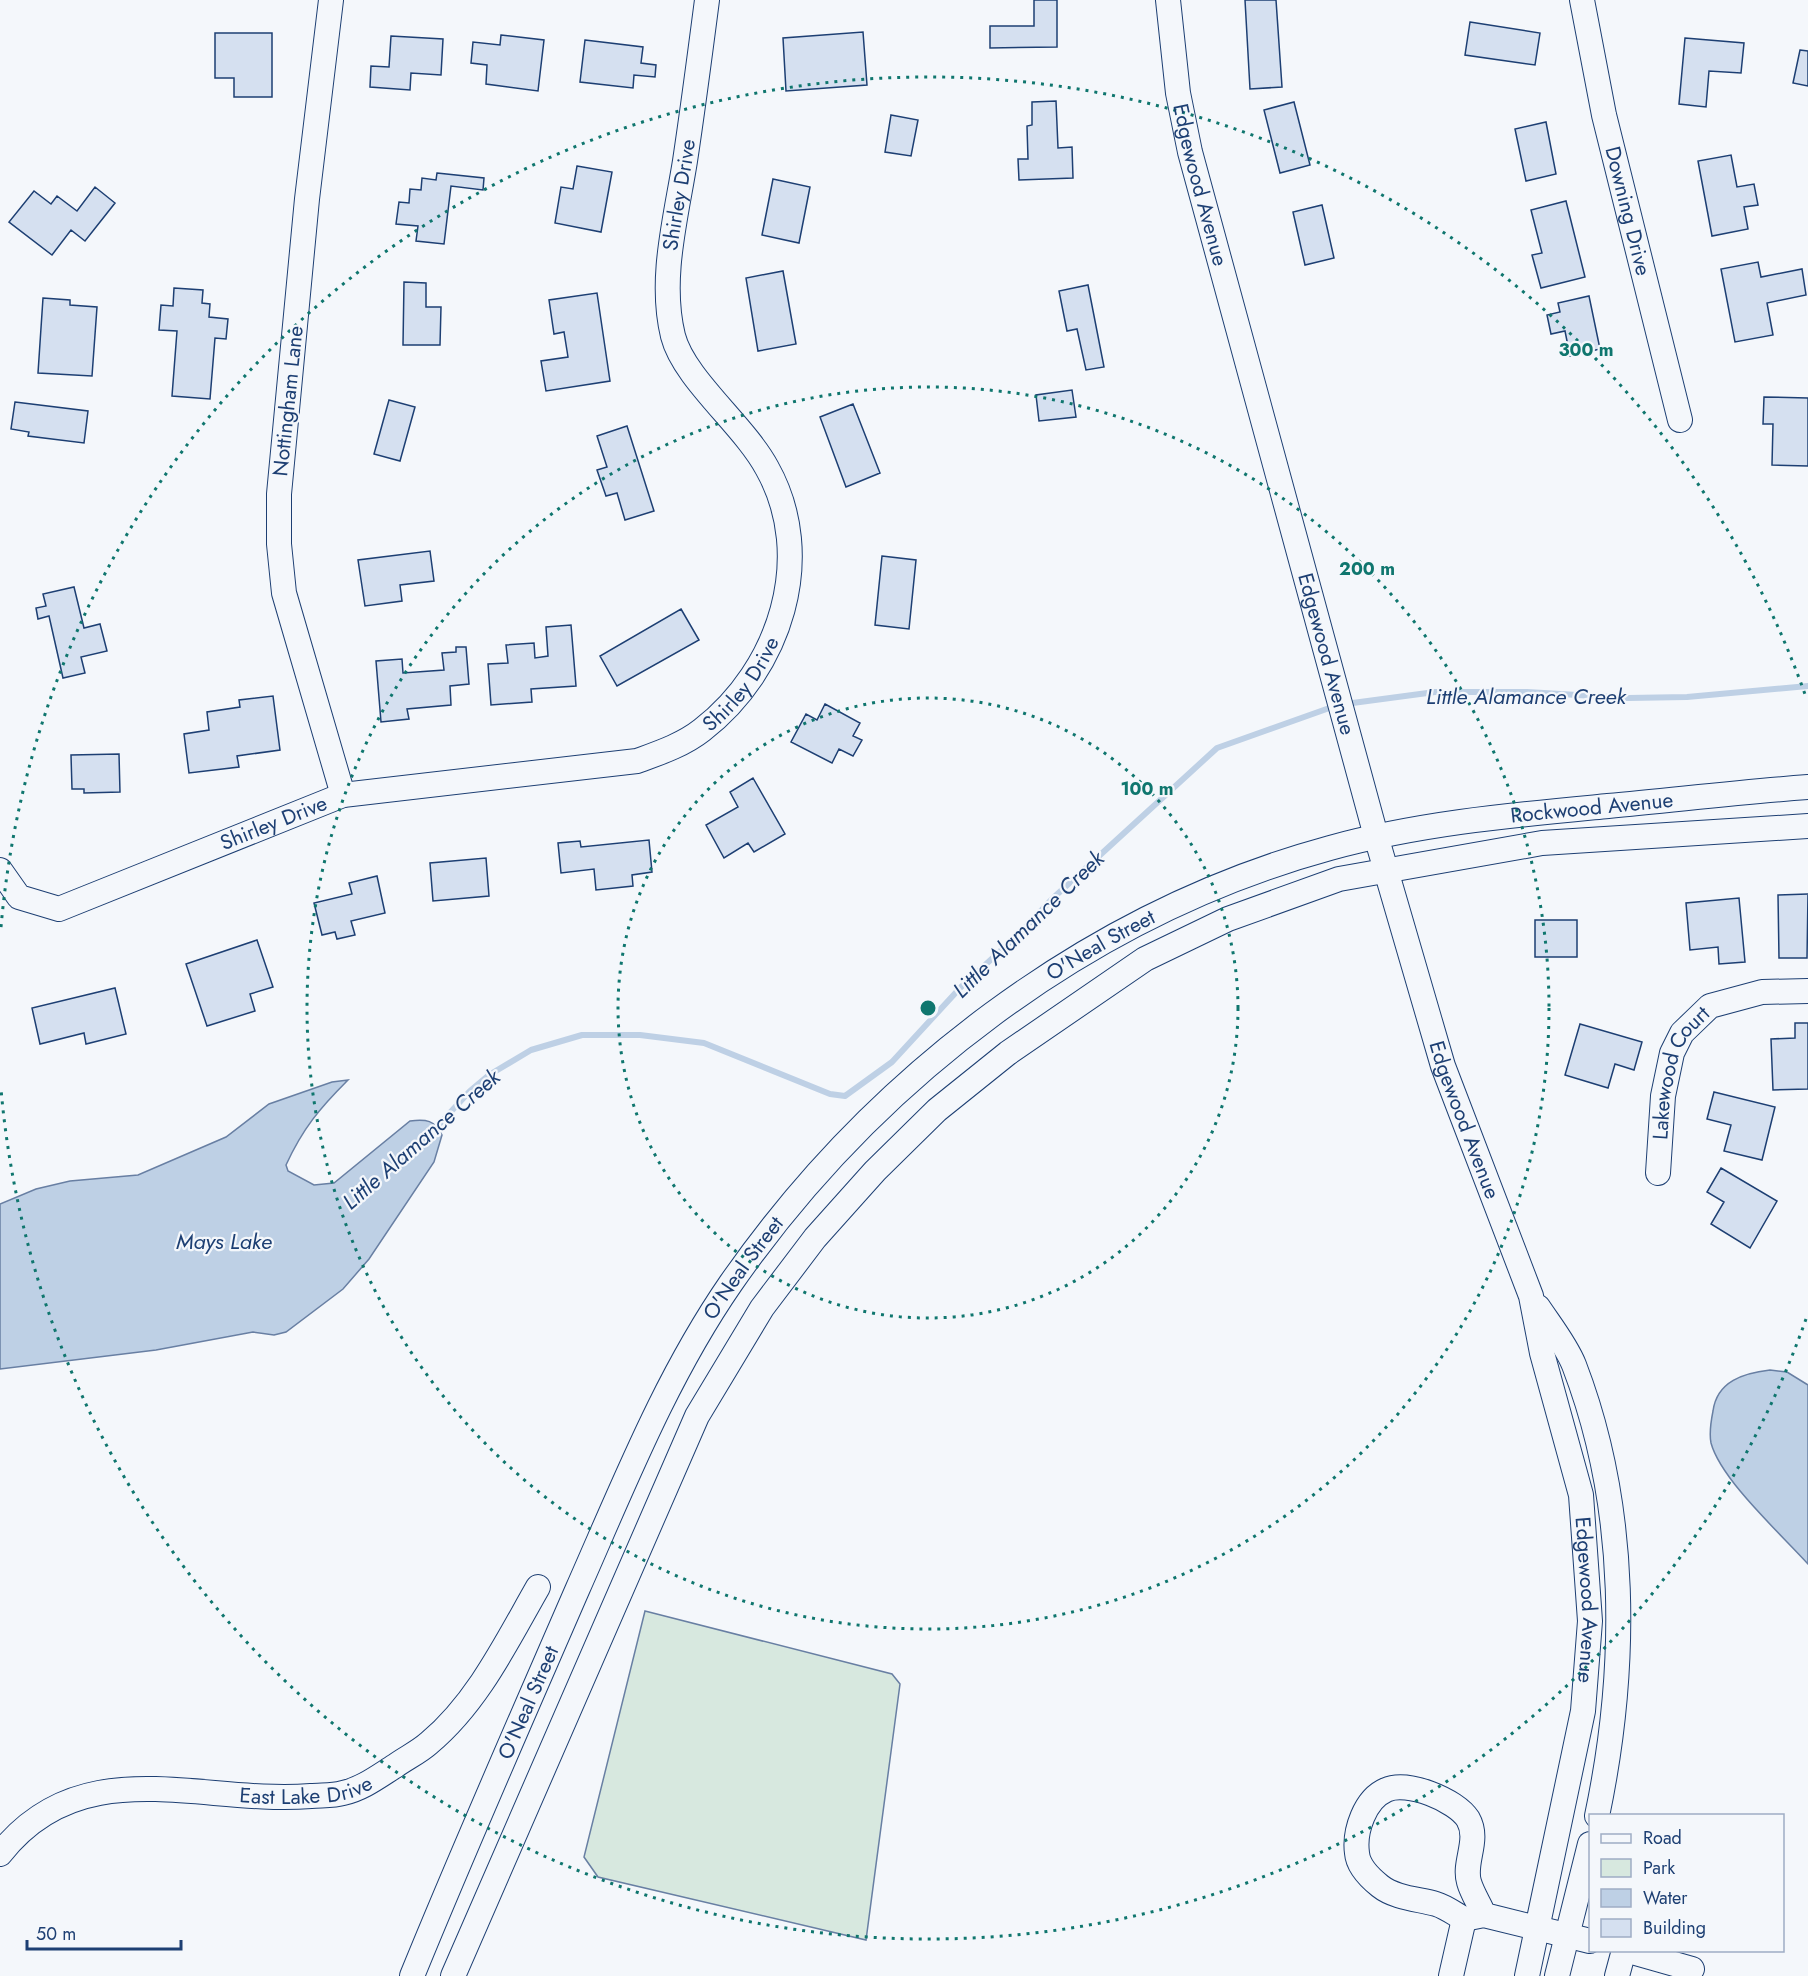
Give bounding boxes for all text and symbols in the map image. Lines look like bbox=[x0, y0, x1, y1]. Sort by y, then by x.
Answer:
street label: Edgewood Avenue bbox=[1166, 101, 1235, 270]
street label: Shirley Drive bbox=[655, 137, 703, 252]
street label: Downing Drive bbox=[1597, 143, 1659, 279]
street label: Nottingham Lane bbox=[265, 324, 311, 478]
text: 300 m bbox=[1558, 337, 1614, 363]
text: 200 m bbox=[1339, 556, 1395, 582]
street label: Edgewood Avenue bbox=[1290, 570, 1363, 739]
street label: Shirley Drive bbox=[696, 632, 787, 739]
water label: Little Alamance Creek bbox=[1426, 680, 1628, 712]
text: 100 m bbox=[1120, 776, 1174, 802]
street label: Rockwood Avenue bbox=[1509, 785, 1675, 831]
street label: Shirley Drive bbox=[216, 788, 332, 858]
water label: Little Alamance Creek bbox=[945, 842, 1112, 1005]
street label: O'Neal Street bbox=[1040, 902, 1160, 988]
centre of rings bbox=[918, 998, 938, 1018]
street label: Lakewood Court bbox=[1645, 999, 1716, 1141]
street label: Edgewood Avenue bbox=[1421, 1037, 1508, 1203]
water label: Little Alamance Creek bbox=[335, 1060, 508, 1217]
street label: O'Neal Street bbox=[696, 1210, 791, 1326]
water label: Mays Lake bbox=[176, 1225, 272, 1257]
street label: Edgewood Avenue bbox=[1568, 1516, 1605, 1684]
street label: O'Neal Street bbox=[490, 1641, 566, 1764]
street label: East Lake Drive bbox=[239, 1768, 378, 1812]
legend bbox=[1589, 1814, 1784, 1952]
text: Road bbox=[1643, 1825, 1682, 1851]
text: Park bbox=[1643, 1855, 1675, 1881]
text: Water bbox=[1643, 1885, 1688, 1911]
scale bar bbox=[27, 1913, 182, 1951]
text: Building bbox=[1643, 1915, 1706, 1941]
text: 50 m bbox=[36, 1921, 76, 1947]

